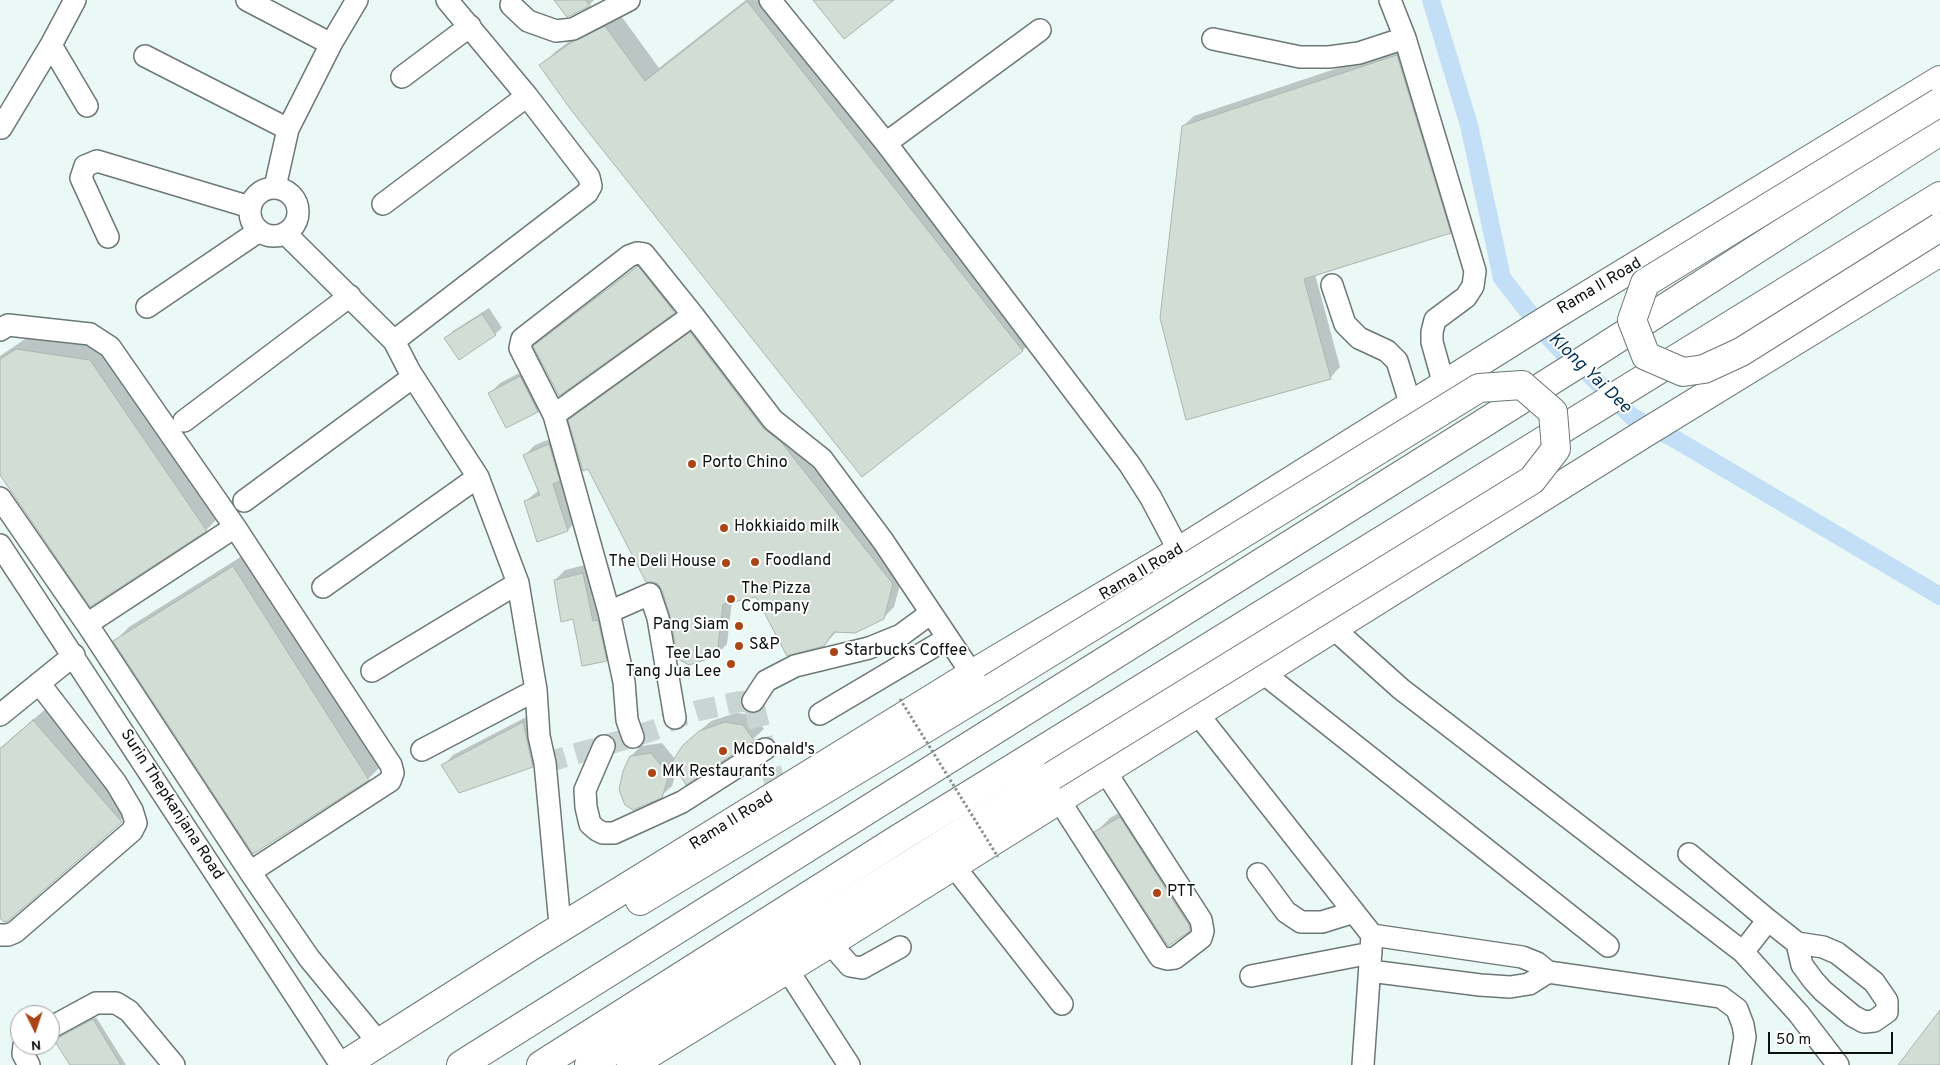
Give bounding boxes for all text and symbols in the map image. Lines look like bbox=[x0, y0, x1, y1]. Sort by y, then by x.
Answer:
street label: Rama II Road bbox=[1554, 254, 1646, 320]
water label: Klong Yai Dee bbox=[1543, 329, 1635, 419]
place label: Porto Chino bbox=[702, 454, 788, 474]
marker: Porto Chino bbox=[686, 458, 698, 470]
place label: Hokkiaido milk bbox=[734, 518, 840, 538]
marker: Hokkiaido milk bbox=[718, 522, 730, 534]
street label: Rama II Road bbox=[1096, 540, 1188, 606]
place label: Foodland bbox=[765, 552, 831, 572]
place label: The Deli House bbox=[609, 553, 716, 573]
marker: Foodland bbox=[749, 556, 761, 568]
marker: The Deli House bbox=[720, 557, 732, 569]
place label: The Pizza Company bbox=[741, 580, 811, 618]
marker: The Pizza Company bbox=[725, 593, 737, 605]
place label: Pang Siam bbox=[653, 616, 729, 636]
marker: Pang Siam bbox=[733, 620, 745, 632]
place label: S&P bbox=[749, 636, 779, 656]
marker: S&P bbox=[733, 640, 745, 652]
place label: Starbucks Coffee bbox=[844, 642, 967, 662]
place label: Tee Lao Tang Jua Lee bbox=[626, 645, 721, 683]
marker: Starbucks Coffee bbox=[828, 646, 840, 658]
marker: Tee Lao Tang Jua Lee bbox=[725, 658, 737, 670]
street label: Surin Thepkanjana Road bbox=[115, 726, 227, 884]
place label: McDonald's bbox=[733, 741, 815, 761]
marker: McDonald's bbox=[717, 745, 729, 757]
place label: MK Restaurants bbox=[662, 763, 775, 783]
marker: MK Restaurants bbox=[646, 767, 658, 779]
street label: Rama II Road bbox=[687, 789, 777, 855]
place label: PTT bbox=[1167, 883, 1196, 903]
marker: PTT bbox=[1151, 887, 1163, 899]
north arrow bbox=[10, 1005, 60, 1055]
scale bar bbox=[1770, 1022, 1895, 1054]
text: 50 m bbox=[1776, 1031, 1811, 1050]
text: N bbox=[30, 1036, 42, 1053]

